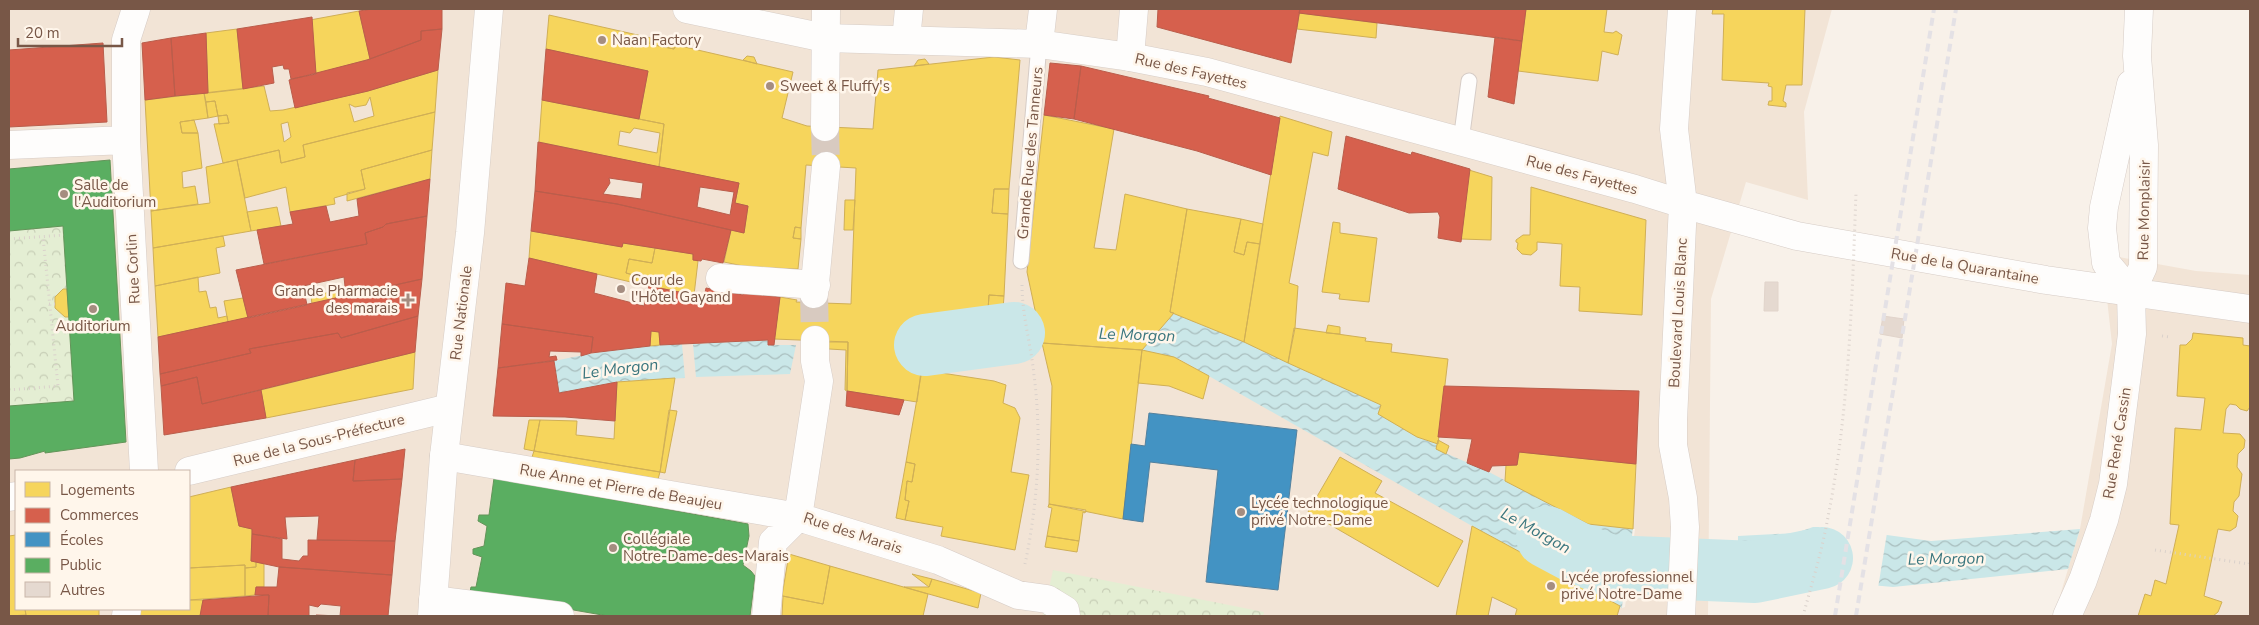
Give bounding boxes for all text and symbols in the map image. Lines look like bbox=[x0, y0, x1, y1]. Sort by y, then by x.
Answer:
scale bar bbox=[18, 15, 121, 47]
text: 20 m bbox=[25, 23, 60, 43]
place label: Naan Factory bbox=[612, 30, 702, 50]
marker: Naan Factory bbox=[596, 34, 608, 46]
street label: Rue des Fayettes bbox=[1133, 48, 1249, 94]
street label: Grande Rue des Tanneurs bbox=[1012, 66, 1048, 240]
place label: Sweet & Fluffy's bbox=[780, 76, 890, 96]
marker: Sweet & Fluffy's bbox=[764, 80, 776, 92]
street label: Rue des Fayettes bbox=[1524, 150, 1640, 200]
street label: Rue Monplaisir bbox=[2133, 159, 2155, 260]
place label: Salle de l'Auditorium bbox=[74, 175, 156, 212]
marker: Salle de l'Auditorium bbox=[58, 188, 70, 200]
street label: Rue Corlin bbox=[121, 234, 145, 304]
street label: Boulevard Louis Blanc bbox=[1664, 238, 1692, 388]
street label: Rue de la Quarantaine bbox=[1889, 243, 2041, 289]
street label: Rue Nationale bbox=[445, 265, 477, 361]
place label: Cour de l'Hôtel Gayand bbox=[631, 270, 731, 307]
place label: Grande Pharmacie des marais bbox=[274, 281, 398, 318]
marker: Cour de l'Hôtel Gayand bbox=[615, 283, 627, 295]
marker: Grande Pharmacie des marais bbox=[402, 294, 414, 306]
marker: Auditorium bbox=[87, 303, 99, 315]
place label: Auditorium bbox=[55, 316, 131, 336]
water label: Le Morgon bbox=[1098, 323, 1176, 347]
water label: Le Morgon bbox=[581, 353, 660, 385]
street label: Rue René Cassin bbox=[2098, 386, 2136, 500]
street label: Rue de la Sous-Préfecture bbox=[231, 409, 407, 471]
street label: Rue Anne et Pierre de Beaujeu bbox=[518, 459, 724, 515]
legend bbox=[15, 470, 190, 610]
text: Logements bbox=[60, 480, 135, 500]
place label: Lycée technologique privé Notre-Dame bbox=[1251, 493, 1388, 530]
water label: Le Morgon bbox=[1497, 503, 1574, 559]
text: Commerces bbox=[60, 505, 139, 525]
marker: Lycée technologique privé Notre-Dame bbox=[1235, 506, 1247, 518]
street label: Rue des Marais bbox=[801, 508, 905, 558]
place label: Collégiale Notre-Dame-des-Marais bbox=[623, 529, 789, 566]
text: Écoles bbox=[60, 530, 103, 550]
marker: Collégiale Notre-Dame-des-Marais bbox=[607, 542, 619, 554]
water label: Le Morgon bbox=[1907, 547, 1985, 571]
text: Public bbox=[60, 555, 101, 575]
place label: Lycée professionnel privé Notre-Dame bbox=[1561, 567, 1694, 604]
text: Autres bbox=[60, 580, 105, 600]
marker: Lycée professionnel privé Notre-Dame bbox=[1545, 580, 1557, 592]

